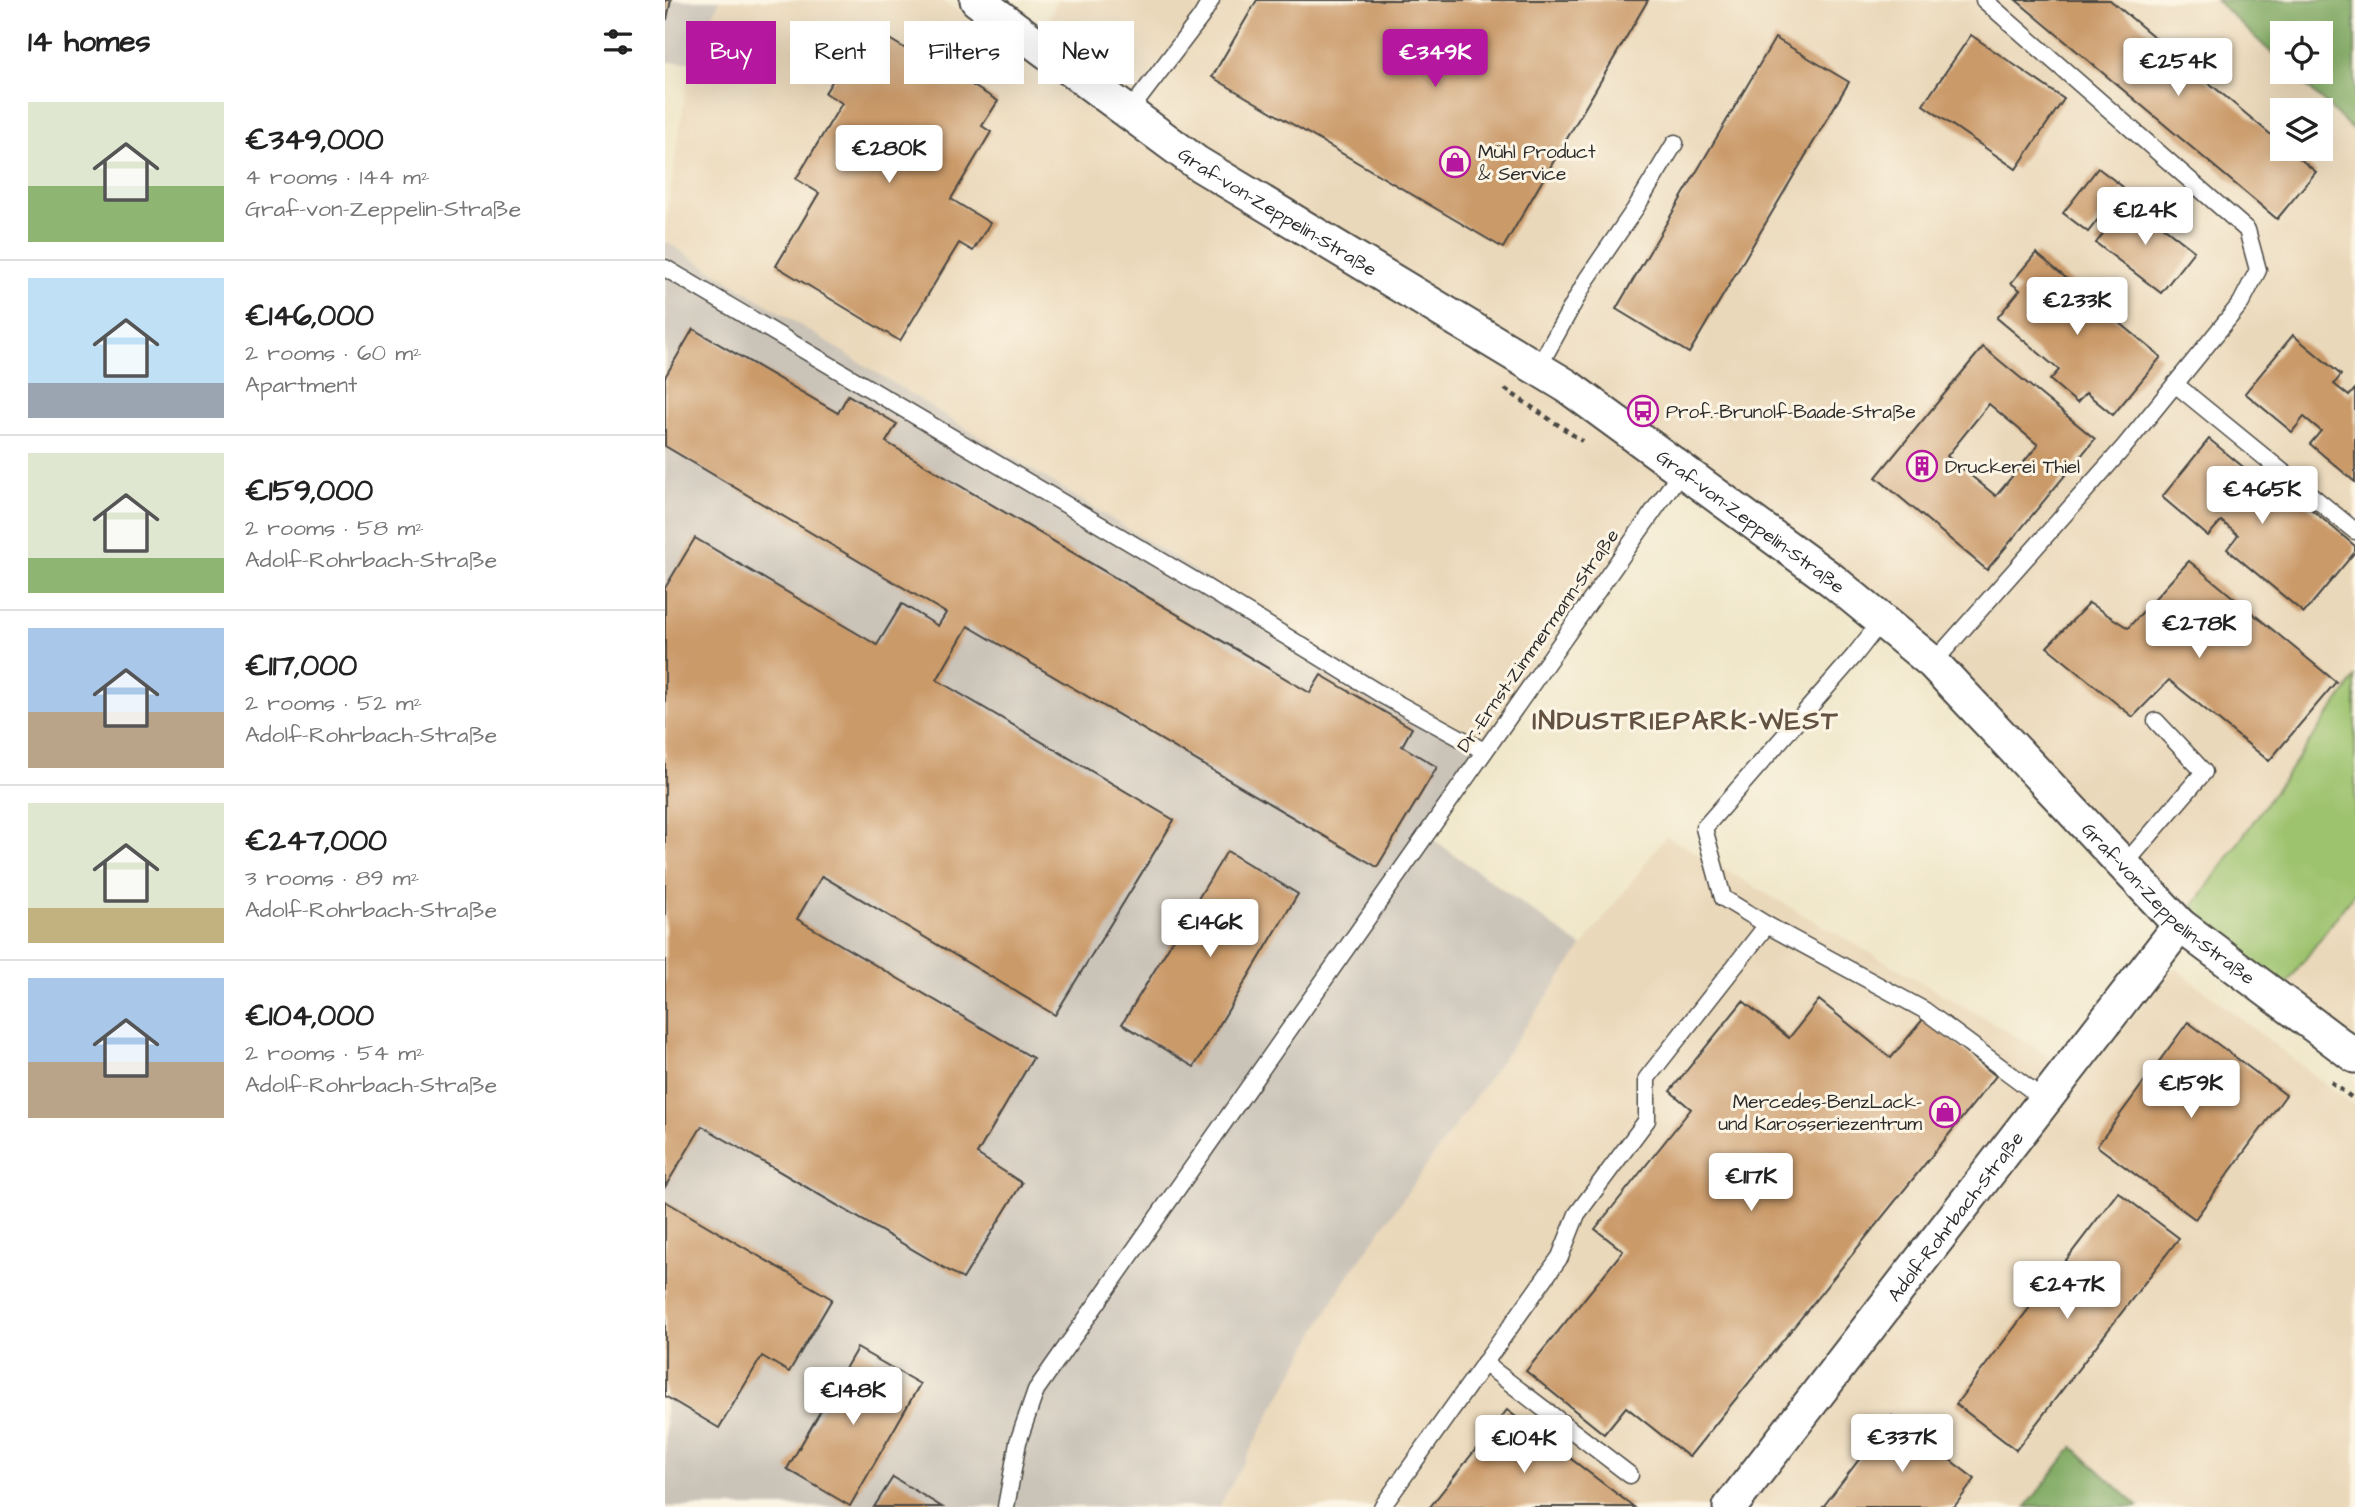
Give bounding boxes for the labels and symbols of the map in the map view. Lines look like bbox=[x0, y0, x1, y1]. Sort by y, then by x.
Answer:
pin: €349K bbox=[1386, 29, 1484, 89]
pin: €254K bbox=[2129, 38, 2227, 98]
pin: €280K bbox=[840, 125, 938, 185]
place label: Mühl Product & Service bbox=[1478, 139, 1596, 188]
street label: Graf-von-Zeppelin-Straße bbox=[1172, 141, 1382, 283]
shop icon: Mühl Product & Service bbox=[1438, 145, 1472, 179]
pin: €124K bbox=[2096, 188, 2194, 247]
pin: €233K bbox=[2028, 278, 2126, 337]
bus stop icon: Prof.-Brunolf-Baade-Straße bbox=[1626, 394, 1660, 428]
place label: Prof.-Brunolf-Baade-Straße bbox=[1666, 399, 1916, 426]
street label: Graf-von-Zeppelin-Straße bbox=[1650, 444, 1850, 600]
building icon: Druckerei Thiel bbox=[1905, 449, 1939, 483]
place label: Druckerei Thiel bbox=[1945, 454, 2080, 481]
pin: €465K bbox=[2213, 466, 2311, 526]
street label: Dr.-Ernst-Zimmermann-Straße bbox=[1451, 524, 1626, 758]
pin: €278K bbox=[2150, 600, 2248, 660]
district label: INDUSTRIEPARK-WEST bbox=[1533, 703, 1839, 739]
street label: Graf-von-Zeppelin-Straße bbox=[2075, 817, 2260, 992]
pin: €146K bbox=[1161, 900, 1259, 959]
pin: €159K bbox=[2142, 1060, 2240, 1120]
place label: Mercedes-BenzLack- und Karosseriezentrum bbox=[1718, 1089, 1922, 1138]
shop icon: Mercedes-BenzLack- und Karosseriezentrum bbox=[1928, 1095, 1962, 1129]
street label: Adolf-Rohrbach-Straße bbox=[1882, 1126, 2031, 1308]
pin: €117K bbox=[1702, 1154, 1800, 1213]
pin: €247K bbox=[2018, 1262, 2116, 1321]
pin: €148K bbox=[804, 1368, 902, 1427]
pin: €337K bbox=[1853, 1414, 1951, 1474]
pin: €104K bbox=[1475, 1416, 1573, 1475]

